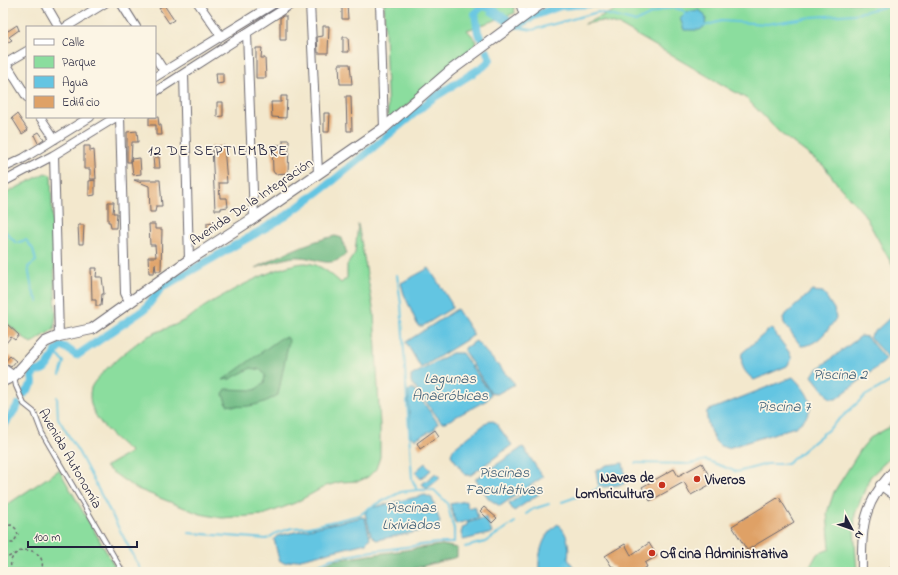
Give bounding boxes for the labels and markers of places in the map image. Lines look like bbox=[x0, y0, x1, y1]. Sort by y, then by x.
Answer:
place label: Naves de Lombricultura bbox=[575, 468, 655, 505]
place label: Viveros bbox=[704, 470, 746, 491]
marker: Viveros bbox=[692, 474, 702, 484]
marker: Naves de Lombricultura bbox=[657, 480, 667, 490]
place label: Oficina Administrativa bbox=[660, 544, 789, 565]
marker: Oficina Administrativa bbox=[647, 548, 657, 558]

